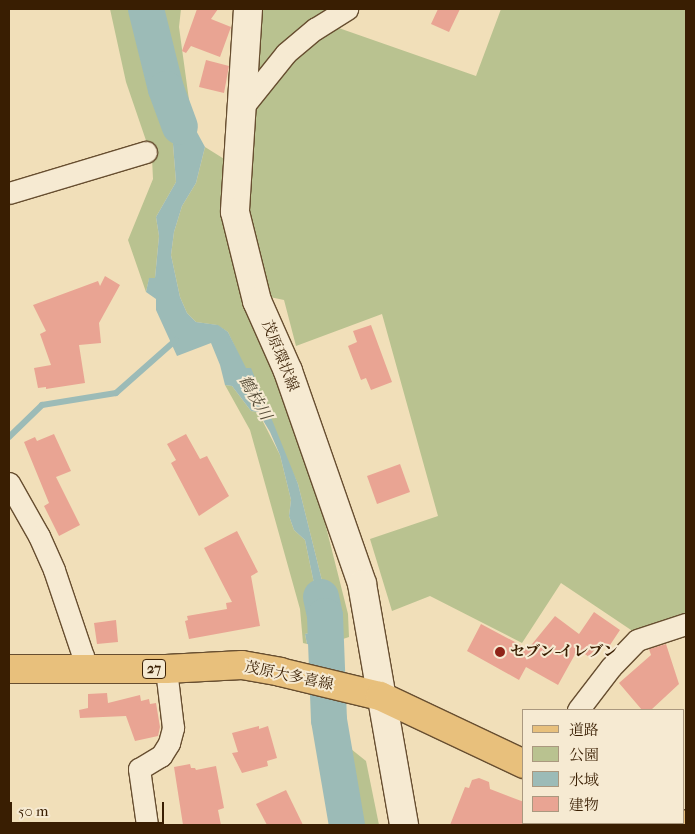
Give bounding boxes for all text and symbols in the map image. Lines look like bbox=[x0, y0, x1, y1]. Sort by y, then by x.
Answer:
street label: 茂原環状線 bbox=[258, 318, 302, 394]
water label: 鶴枝川 bbox=[235, 372, 275, 424]
place label: セブン-イレブン bbox=[510, 643, 619, 661]
marker: セブン-イレブン bbox=[494, 646, 506, 658]
road number: 27 bbox=[142, 658, 166, 681]
street label: 茂原大多喜線 bbox=[243, 658, 335, 694]
legend bbox=[522, 709, 685, 824]
text: 道路 bbox=[569, 721, 599, 739]
text: 公園 bbox=[569, 746, 599, 764]
text: 水域 bbox=[569, 771, 599, 789]
scale bar bbox=[12, 792, 166, 824]
text: 建物 bbox=[569, 796, 599, 814]
text: 50 m bbox=[18, 802, 48, 820]

